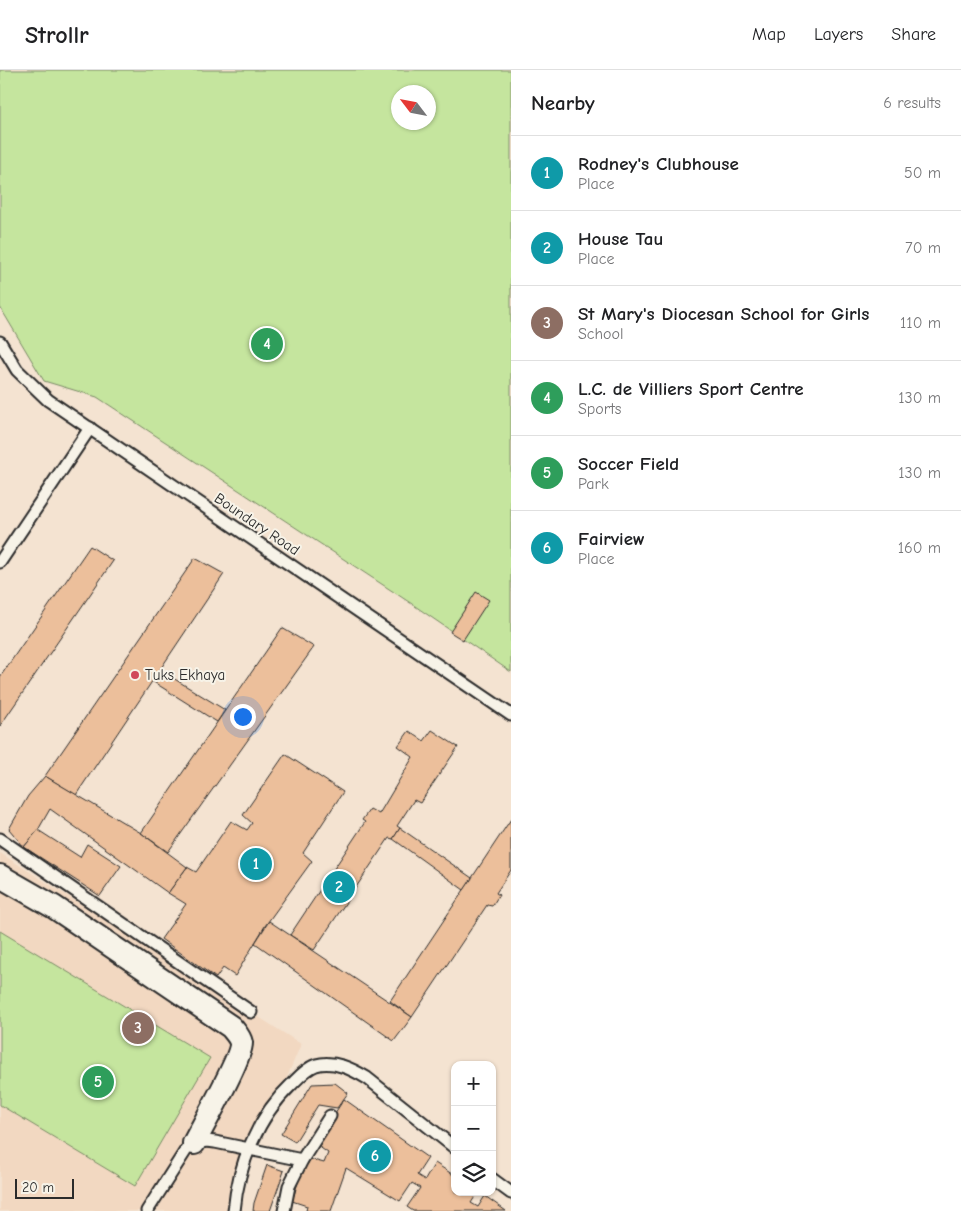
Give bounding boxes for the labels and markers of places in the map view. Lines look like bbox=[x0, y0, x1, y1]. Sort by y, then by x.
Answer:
pin: 4 bbox=[251, 325, 283, 363]
place label: Tuks Ekhaya bbox=[145, 666, 225, 684]
marker: Tuks Ekhaya bbox=[129, 669, 141, 681]
pin: 1 bbox=[240, 845, 272, 883]
pin: 2 bbox=[323, 868, 355, 906]
pin: 3 bbox=[122, 1009, 154, 1047]
pin: 5 bbox=[82, 1063, 114, 1101]
pin: 6 bbox=[359, 1137, 391, 1175]

